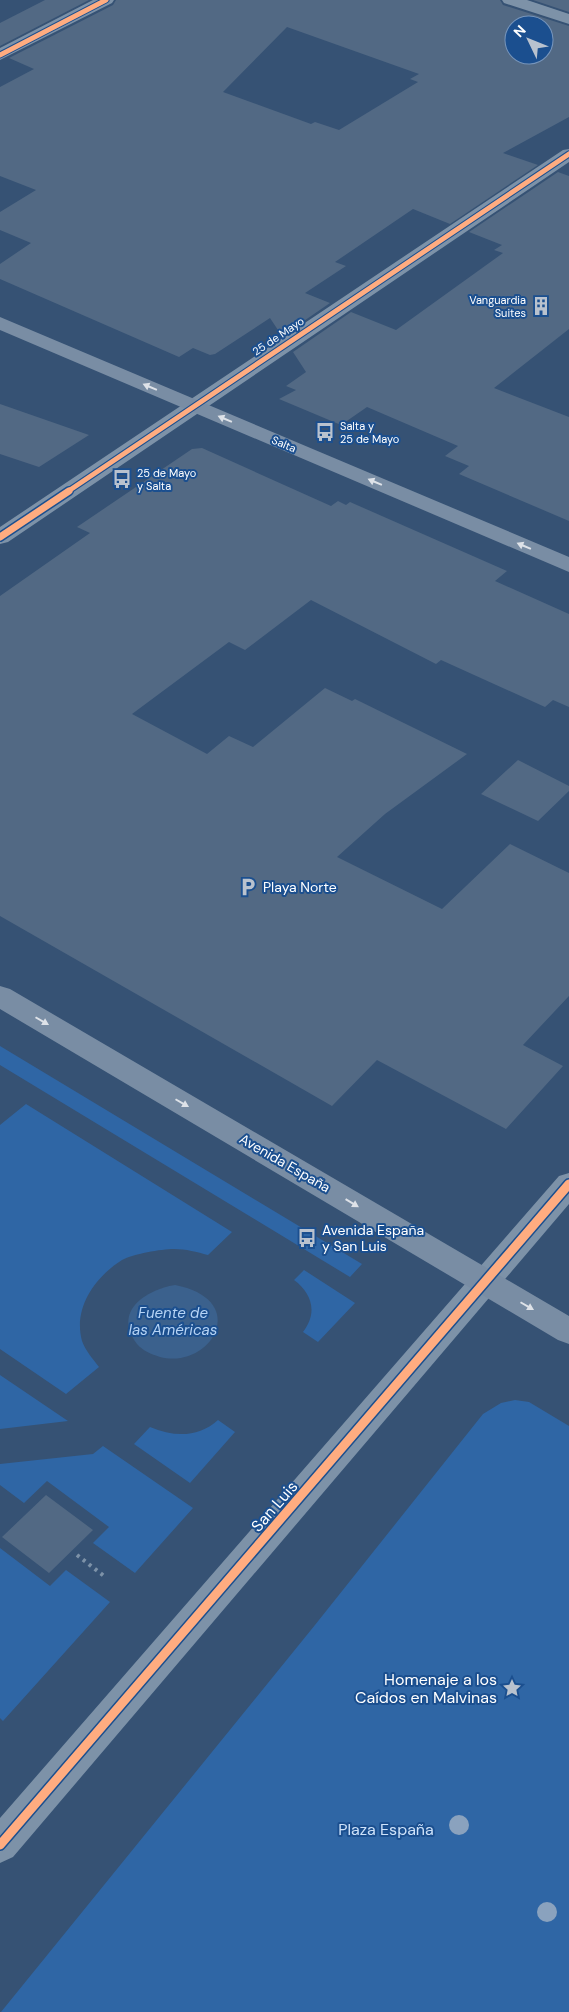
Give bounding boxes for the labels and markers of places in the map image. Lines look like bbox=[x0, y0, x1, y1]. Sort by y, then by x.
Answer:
place label: Vanguardia Suites bbox=[469, 293, 526, 320]
building icon: Vanguardia Suites bbox=[530, 295, 552, 317]
place label: Salta y 25 de Mayo bbox=[340, 419, 399, 446]
bus stop icon: Salta y 25 de Mayo bbox=[314, 421, 336, 443]
place label: 25 de Mayo y Salta bbox=[137, 466, 196, 493]
bus stop icon: 25 de Mayo y Salta bbox=[111, 468, 133, 490]
parking icon: Playa Norte bbox=[237, 876, 259, 898]
place label: Playa Norte bbox=[263, 878, 337, 896]
place label: Avenida España y San Luis bbox=[322, 1221, 424, 1255]
bus stop icon: Avenida España y San Luis bbox=[296, 1227, 318, 1249]
place label: Homenaje a los Caídos en Malvinas bbox=[355, 1669, 497, 1708]
place icon: Homenaje a los Caídos en Malvinas bbox=[501, 1677, 523, 1699]

